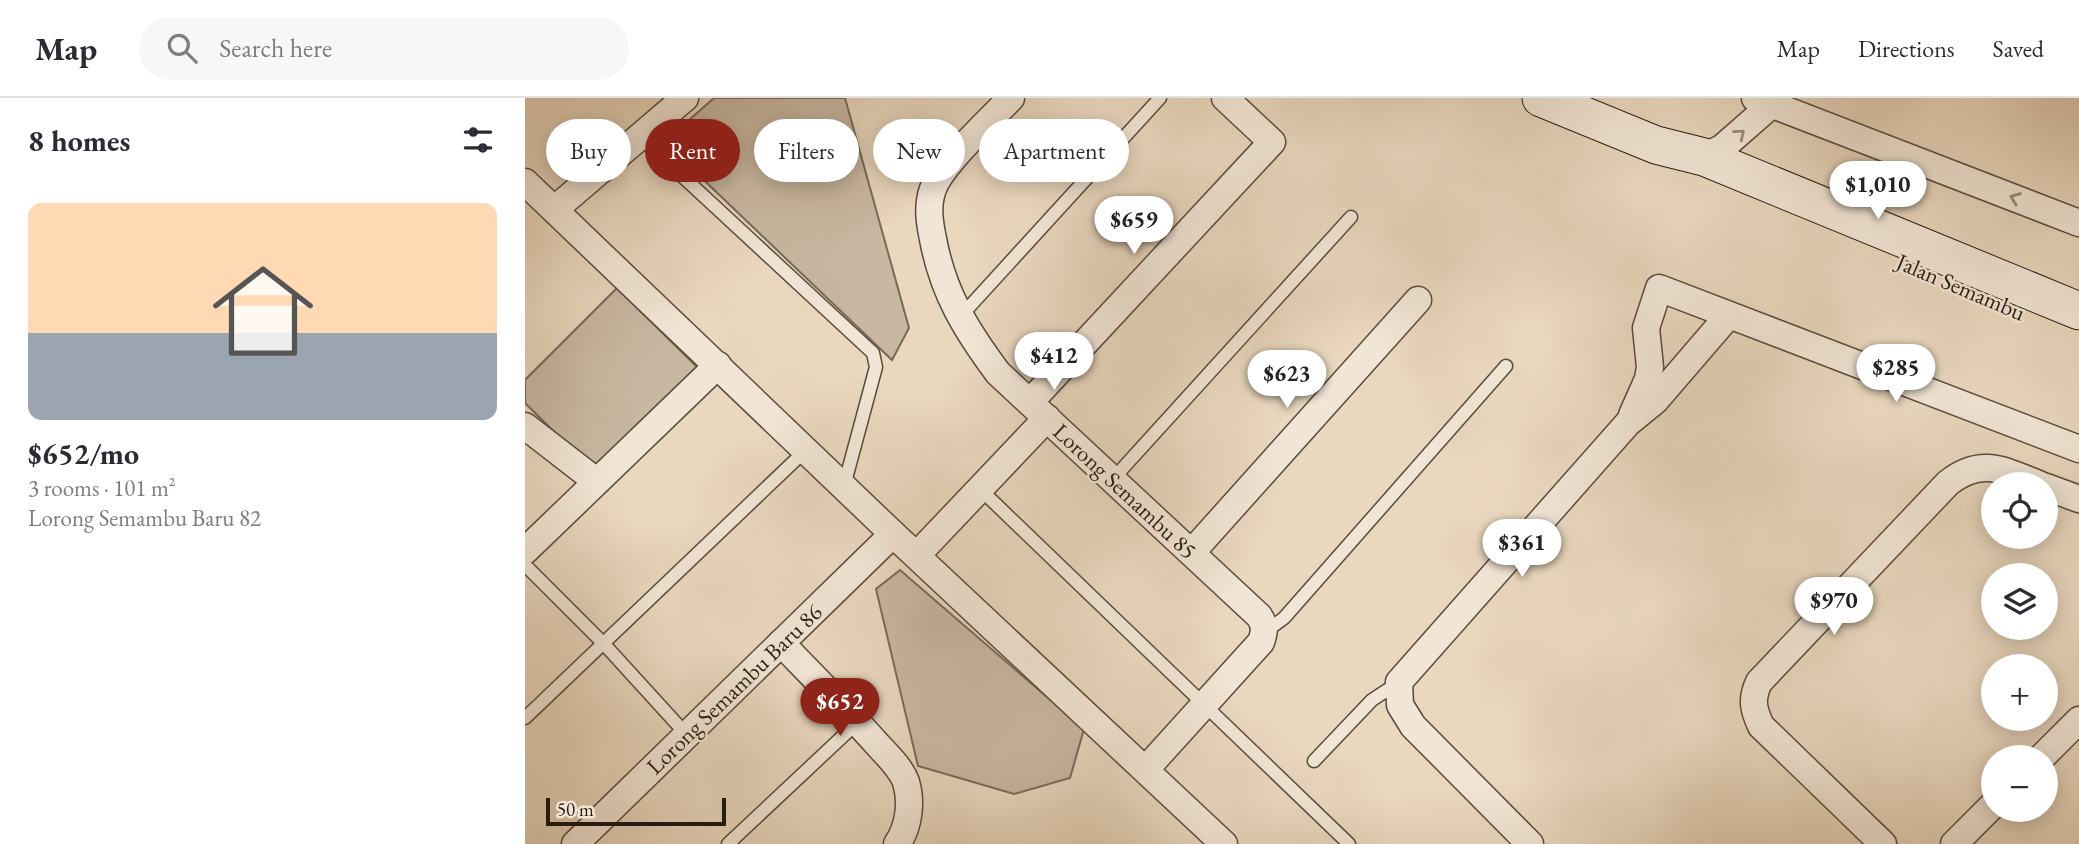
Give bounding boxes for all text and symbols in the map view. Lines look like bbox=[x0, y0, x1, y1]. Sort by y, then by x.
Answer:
search box bbox=[139, 17, 629, 80]
text: Map bbox=[35, 27, 97, 70]
icon: search bbox=[163, 29, 201, 67]
text: Search here bbox=[219, 31, 332, 65]
text: Map bbox=[1777, 33, 1820, 64]
text: Directions bbox=[1858, 33, 1955, 64]
text: Saved bbox=[1993, 33, 2044, 64]
chip: Buy bbox=[546, 119, 631, 182]
chip: Rent bbox=[645, 119, 740, 182]
chip: Filters bbox=[754, 119, 859, 182]
chip: New bbox=[873, 119, 965, 182]
chip: Apartment bbox=[979, 119, 1129, 182]
text: 8 homes bbox=[28, 121, 130, 160]
icon: filters bbox=[459, 121, 497, 159]
one-way arrow bbox=[1732, 129, 1744, 142]
pin: $1,010 bbox=[1821, 162, 1935, 221]
text: $1,010 bbox=[1846, 169, 1910, 199]
one-way arrow bbox=[2010, 193, 2022, 207]
pin: $659 bbox=[1093, 197, 1175, 256]
text: $659 bbox=[1110, 204, 1158, 234]
street label: Jalan Semambu bbox=[1890, 246, 2030, 328]
icon: home bbox=[200, 248, 326, 374]
pin: $412 bbox=[1013, 332, 1095, 392]
text: $412 bbox=[1030, 340, 1078, 370]
pin: $285 bbox=[1855, 344, 1937, 404]
pin: $623 bbox=[1246, 350, 1328, 410]
text: $285 bbox=[1872, 352, 1920, 382]
text: $623 bbox=[1263, 358, 1311, 388]
street label: Lorong Semambu 85 bbox=[1047, 417, 1203, 565]
text: $652/mo bbox=[28, 434, 139, 473]
map controls bbox=[1981, 472, 2058, 822]
button: locate bbox=[1981, 472, 2058, 549]
text: 3 rooms · 101 m² bbox=[28, 473, 176, 503]
text: Lorong Semambu Baru 82 bbox=[28, 503, 261, 533]
pin: $361 bbox=[1481, 519, 1563, 579]
text: $361 bbox=[1498, 527, 1546, 557]
button: layers bbox=[1981, 563, 2058, 640]
pin: $970 bbox=[1793, 578, 1875, 637]
text: $970 bbox=[1810, 585, 1858, 615]
street label: Lorong Semambu Baru 86 bbox=[640, 597, 828, 781]
button: + bbox=[1981, 654, 2058, 731]
pin: $652 bbox=[799, 678, 881, 738]
text: $652 bbox=[816, 686, 864, 716]
button: − bbox=[1981, 745, 2058, 822]
scale bar bbox=[546, 795, 726, 827]
text: 50 m bbox=[557, 797, 594, 822]

